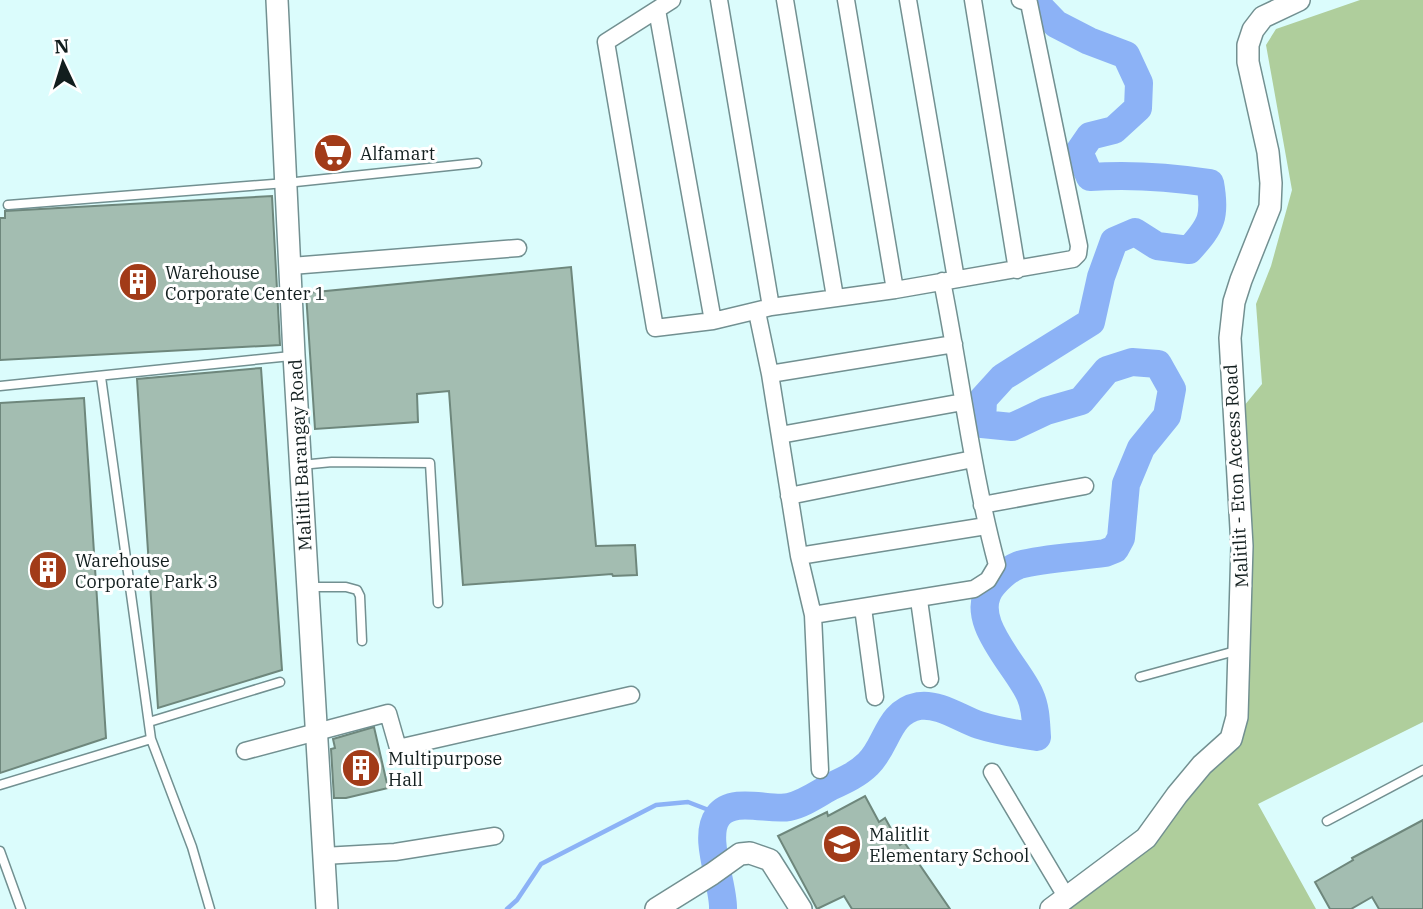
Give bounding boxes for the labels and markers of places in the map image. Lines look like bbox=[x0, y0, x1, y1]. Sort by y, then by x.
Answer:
supermarket icon: Alfamart bbox=[312, 132, 354, 174]
place label: Alfamart bbox=[360, 142, 435, 165]
building icon: Warehouse Corporate Center 1 bbox=[117, 261, 159, 303]
place label: Warehouse Corporate Center 1 bbox=[165, 261, 325, 305]
building icon: Warehouse Corporate Park 3 bbox=[27, 549, 69, 591]
place label: Warehouse Corporate Park 3 bbox=[75, 549, 218, 593]
building icon: Multipurpose Hall bbox=[340, 747, 382, 789]
place label: Multipurpose Hall bbox=[388, 747, 502, 791]
school or university icon: Malitlit Elementary School bbox=[821, 823, 863, 865]
place label: Malitlit Elementary School bbox=[869, 823, 1029, 867]

